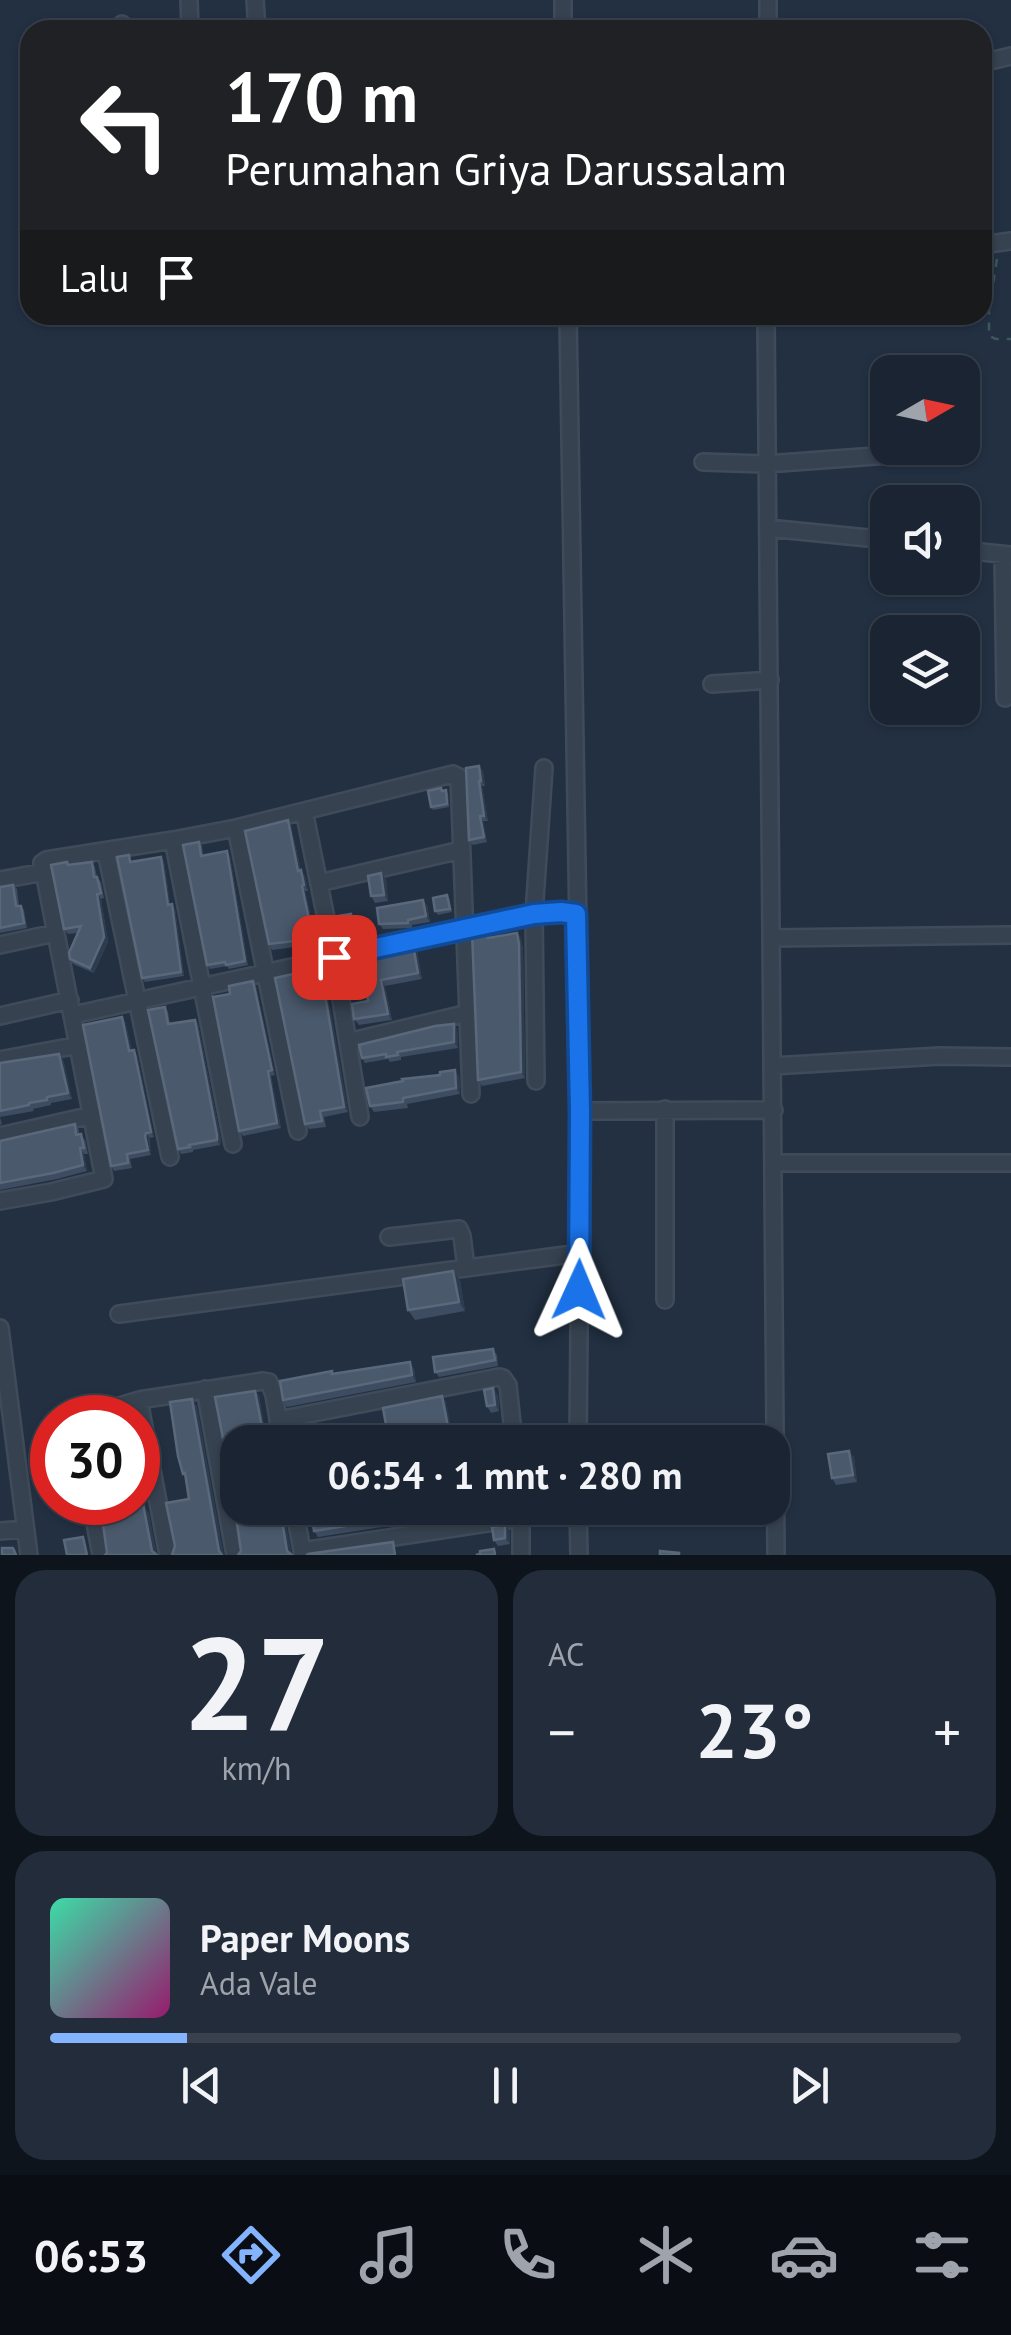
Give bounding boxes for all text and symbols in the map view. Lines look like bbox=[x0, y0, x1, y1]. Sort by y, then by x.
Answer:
text: 170 m bbox=[225, 51, 418, 141]
icon: left bbox=[60, 60, 190, 190]
text: Perumahan Griya Darussalam bbox=[225, 139, 787, 197]
icon: arrive bbox=[149, 250, 204, 305]
text: Lalu bbox=[60, 253, 129, 302]
north arrow bbox=[870, 355, 980, 465]
map controls bbox=[870, 355, 980, 725]
button: sound bbox=[870, 485, 980, 595]
button: layers bbox=[870, 615, 980, 725]
pin bbox=[292, 915, 377, 1000]
icon: arrive bbox=[307, 930, 362, 985]
position arrow bbox=[527, 1238, 631, 1342]
speed limit sign: 30 bbox=[30, 1395, 160, 1525]
text: 06:54 · 1 mnt · 280 m bbox=[328, 1450, 682, 1499]
text: 27 bbox=[183, 1598, 330, 1766]
text: AC bbox=[548, 1633, 584, 1675]
text: 23° bbox=[696, 1682, 813, 1779]
text: − bbox=[548, 1696, 576, 1767]
text: + bbox=[933, 1696, 961, 1767]
text: km/h bbox=[221, 1747, 292, 1789]
text: Paper Moons bbox=[200, 1913, 410, 1962]
text: Ada Vale bbox=[200, 1962, 317, 2004]
icon: previous bbox=[174, 2058, 229, 2113]
icon: pause bbox=[478, 2058, 533, 2113]
icon: next bbox=[782, 2058, 837, 2113]
icon: directions bbox=[216, 2220, 286, 2290]
icon: music bbox=[354, 2220, 424, 2290]
icon: phone bbox=[493, 2220, 563, 2290]
icon: climate bbox=[631, 2220, 701, 2290]
icon: car bbox=[769, 2220, 839, 2290]
icon: filters bbox=[907, 2220, 977, 2290]
text: 06:53 bbox=[34, 2226, 148, 2284]

